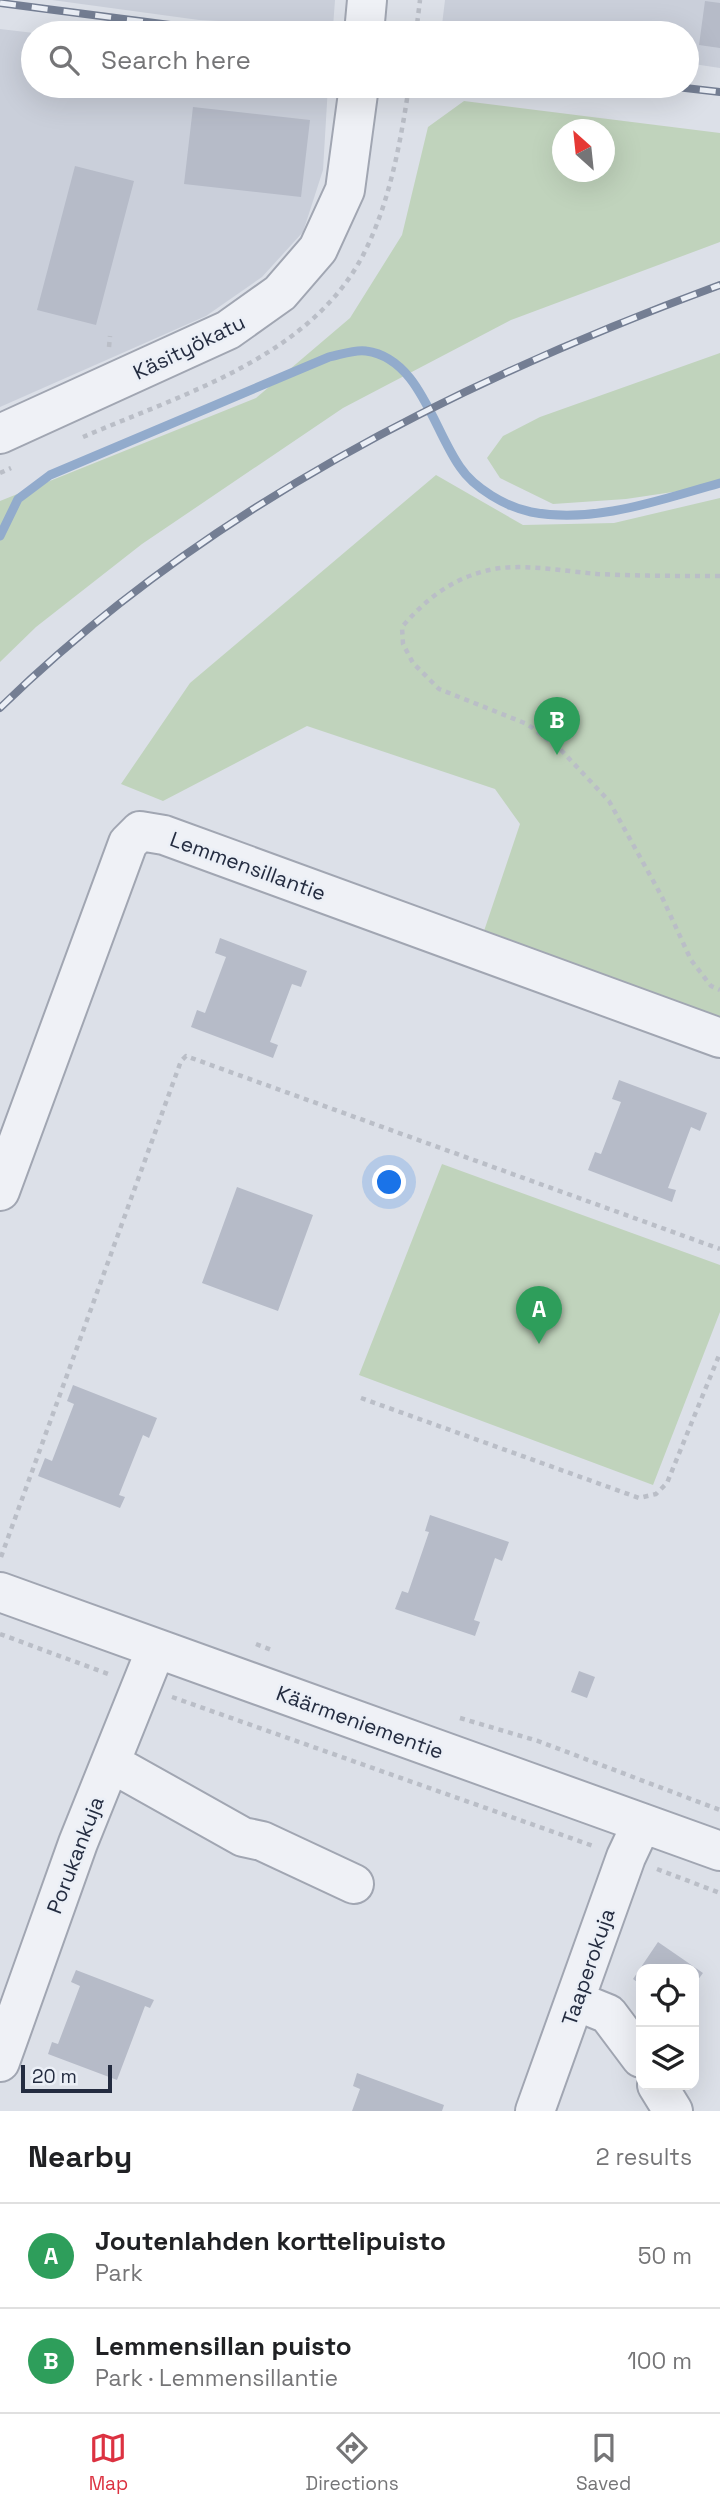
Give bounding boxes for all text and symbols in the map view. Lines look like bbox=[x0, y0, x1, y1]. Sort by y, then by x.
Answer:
search box bbox=[21, 21, 699, 98]
icon: search bbox=[45, 41, 83, 79]
text: Search here bbox=[101, 43, 251, 77]
north arrow bbox=[552, 119, 615, 182]
street label: Käsityökatu bbox=[128, 308, 250, 386]
pin: B bbox=[534, 697, 580, 755]
street label: Lemmensillantie bbox=[166, 825, 330, 907]
your location bbox=[372, 1165, 406, 1199]
pin: A bbox=[516, 1286, 562, 1344]
street label: Käärmeniementie bbox=[273, 1679, 447, 1765]
street label: Porukankuja bbox=[40, 1793, 110, 1917]
street label: Taaperokuja bbox=[555, 1905, 621, 2029]
map controls bbox=[636, 1964, 699, 2090]
button: locate bbox=[636, 1964, 699, 2027]
button: layers bbox=[636, 2027, 699, 2090]
scale bar bbox=[21, 2062, 112, 2094]
text: 20 m bbox=[32, 2064, 77, 2089]
text: Nearby bbox=[28, 2137, 132, 2176]
text: 2 results bbox=[596, 2142, 692, 2172]
text: Joutenlahden korttelipuisto bbox=[95, 2224, 446, 2258]
text: A bbox=[44, 2241, 58, 2271]
text: 50 m bbox=[638, 2241, 692, 2271]
text: Park bbox=[95, 2258, 143, 2288]
text: Lemmensillan puisto bbox=[95, 2329, 352, 2363]
text: B bbox=[43, 2346, 59, 2376]
text: 100 m bbox=[627, 2346, 692, 2376]
text: Park · Lemmensillantie bbox=[95, 2363, 338, 2393]
tab: Map bbox=[89, 2429, 128, 2496]
tab: Directions bbox=[306, 2429, 399, 2496]
tab: Saved bbox=[576, 2429, 631, 2496]

